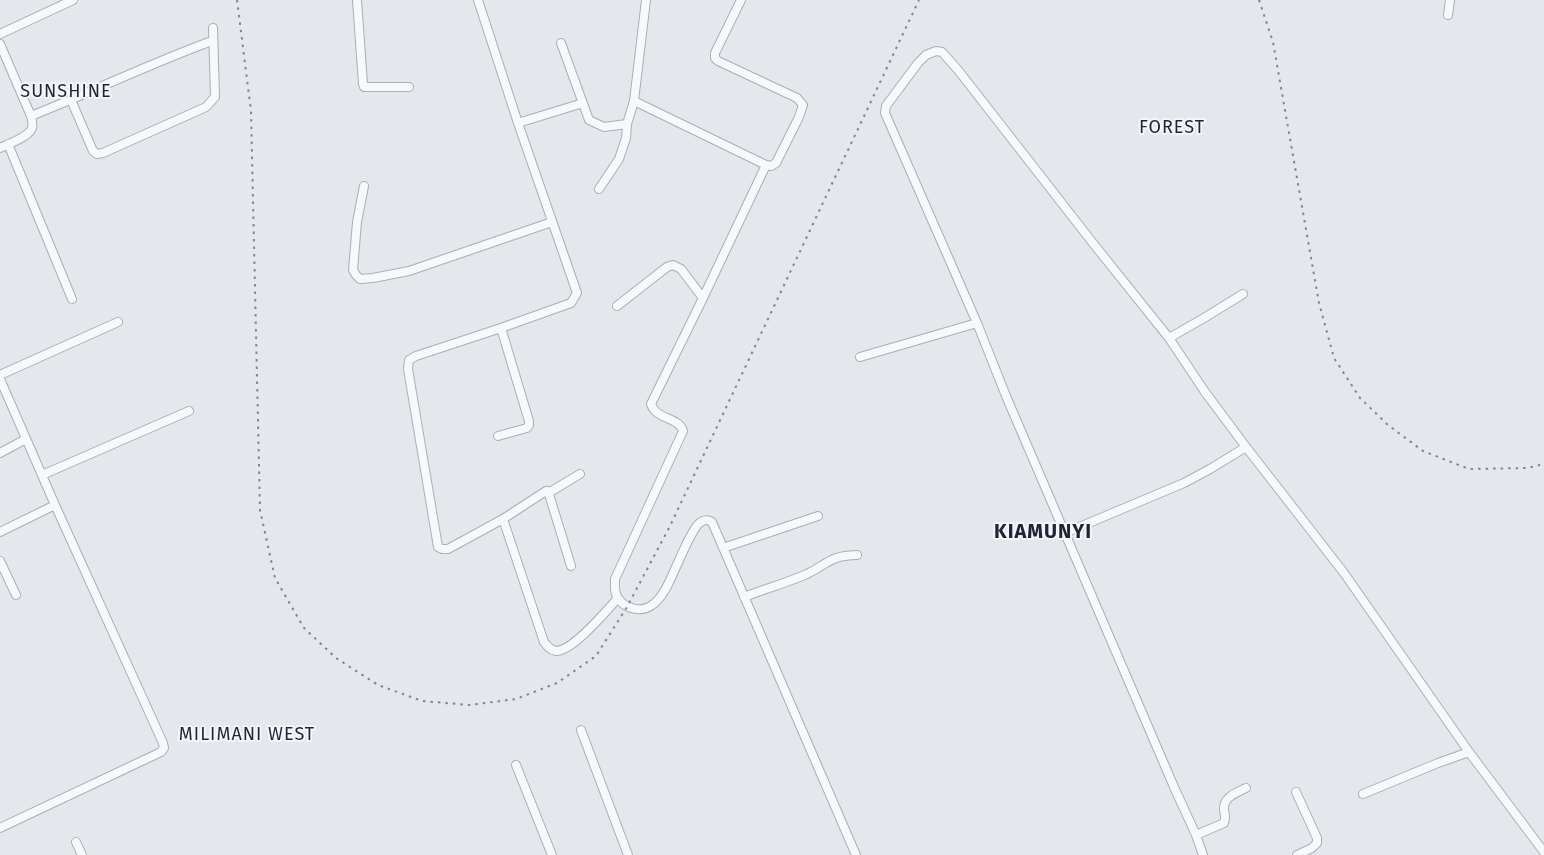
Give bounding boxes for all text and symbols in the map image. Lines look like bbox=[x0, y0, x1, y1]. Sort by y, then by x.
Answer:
district label: SUNSHINE bbox=[19, 81, 113, 103]
district label: FOREST bbox=[1138, 117, 1206, 139]
district label: KIAMUNYI bbox=[993, 520, 1093, 544]
district label: MILIMANI WEST bbox=[177, 724, 317, 746]

